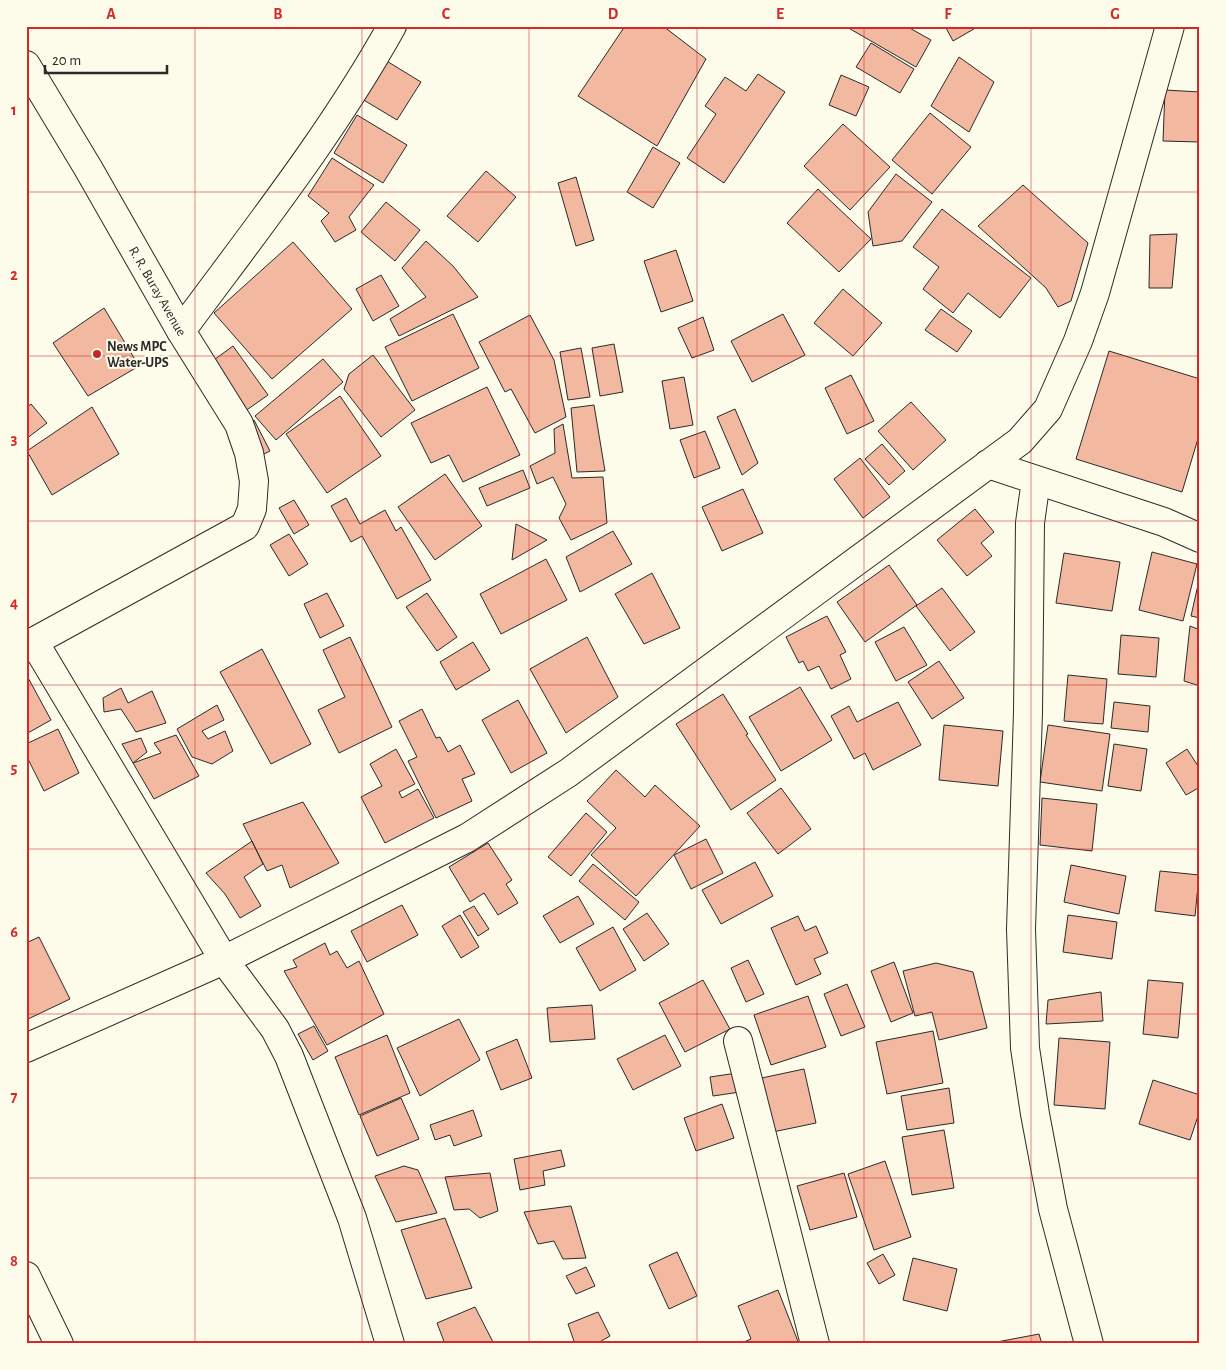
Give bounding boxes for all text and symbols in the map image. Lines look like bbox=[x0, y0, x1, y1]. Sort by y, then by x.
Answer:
text: A bbox=[106, 6, 116, 22]
text: B bbox=[273, 6, 283, 22]
text: C bbox=[442, 6, 451, 22]
text: D bbox=[608, 6, 619, 22]
text: E bbox=[776, 6, 784, 22]
text: F bbox=[944, 6, 952, 22]
text: G bbox=[1110, 6, 1120, 22]
scale bar bbox=[45, 42, 168, 74]
text: 20 m bbox=[52, 53, 81, 68]
text: 1 bbox=[11, 102, 17, 118]
street label: R. R. Buray Avenue bbox=[126, 244, 188, 339]
text: 2 bbox=[10, 267, 18, 283]
place label: News MPC Water-UPS bbox=[107, 340, 169, 370]
marker: News MPC Water-UPS bbox=[91, 348, 103, 360]
text: 3 bbox=[11, 431, 18, 447]
text: 4 bbox=[10, 595, 18, 611]
text: 5 bbox=[11, 760, 18, 776]
text: 6 bbox=[10, 924, 18, 940]
text: 7 bbox=[11, 1089, 18, 1105]
text: 8 bbox=[10, 1253, 18, 1269]

